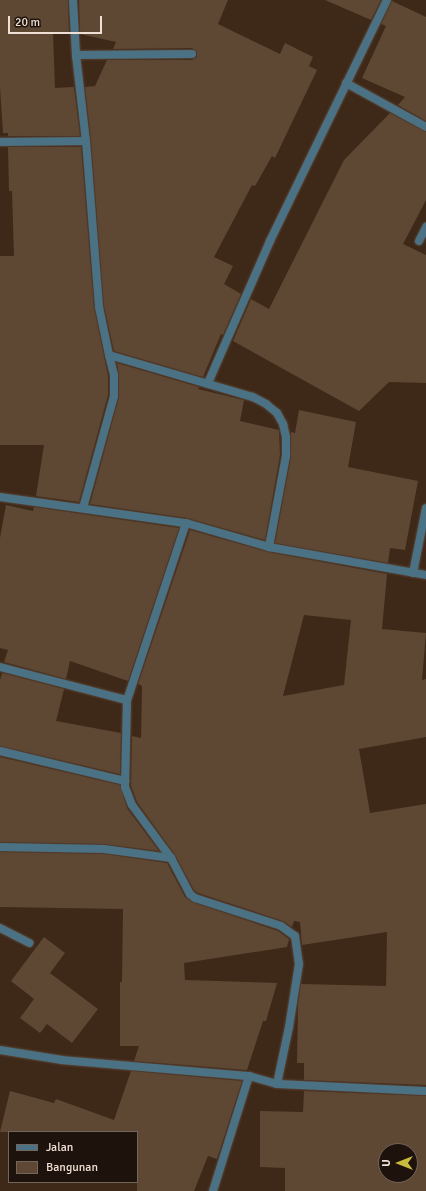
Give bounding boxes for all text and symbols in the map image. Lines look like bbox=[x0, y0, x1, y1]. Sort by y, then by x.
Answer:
scale bar bbox=[10, 8, 104, 34]
text: 20 m bbox=[15, 15, 40, 30]
legend bbox=[8, 1131, 138, 1183]
text: Jalan bbox=[46, 1140, 73, 1155]
north arrow bbox=[378, 1143, 418, 1183]
text: U bbox=[380, 1159, 393, 1167]
text: Bangunan bbox=[46, 1160, 98, 1175]

